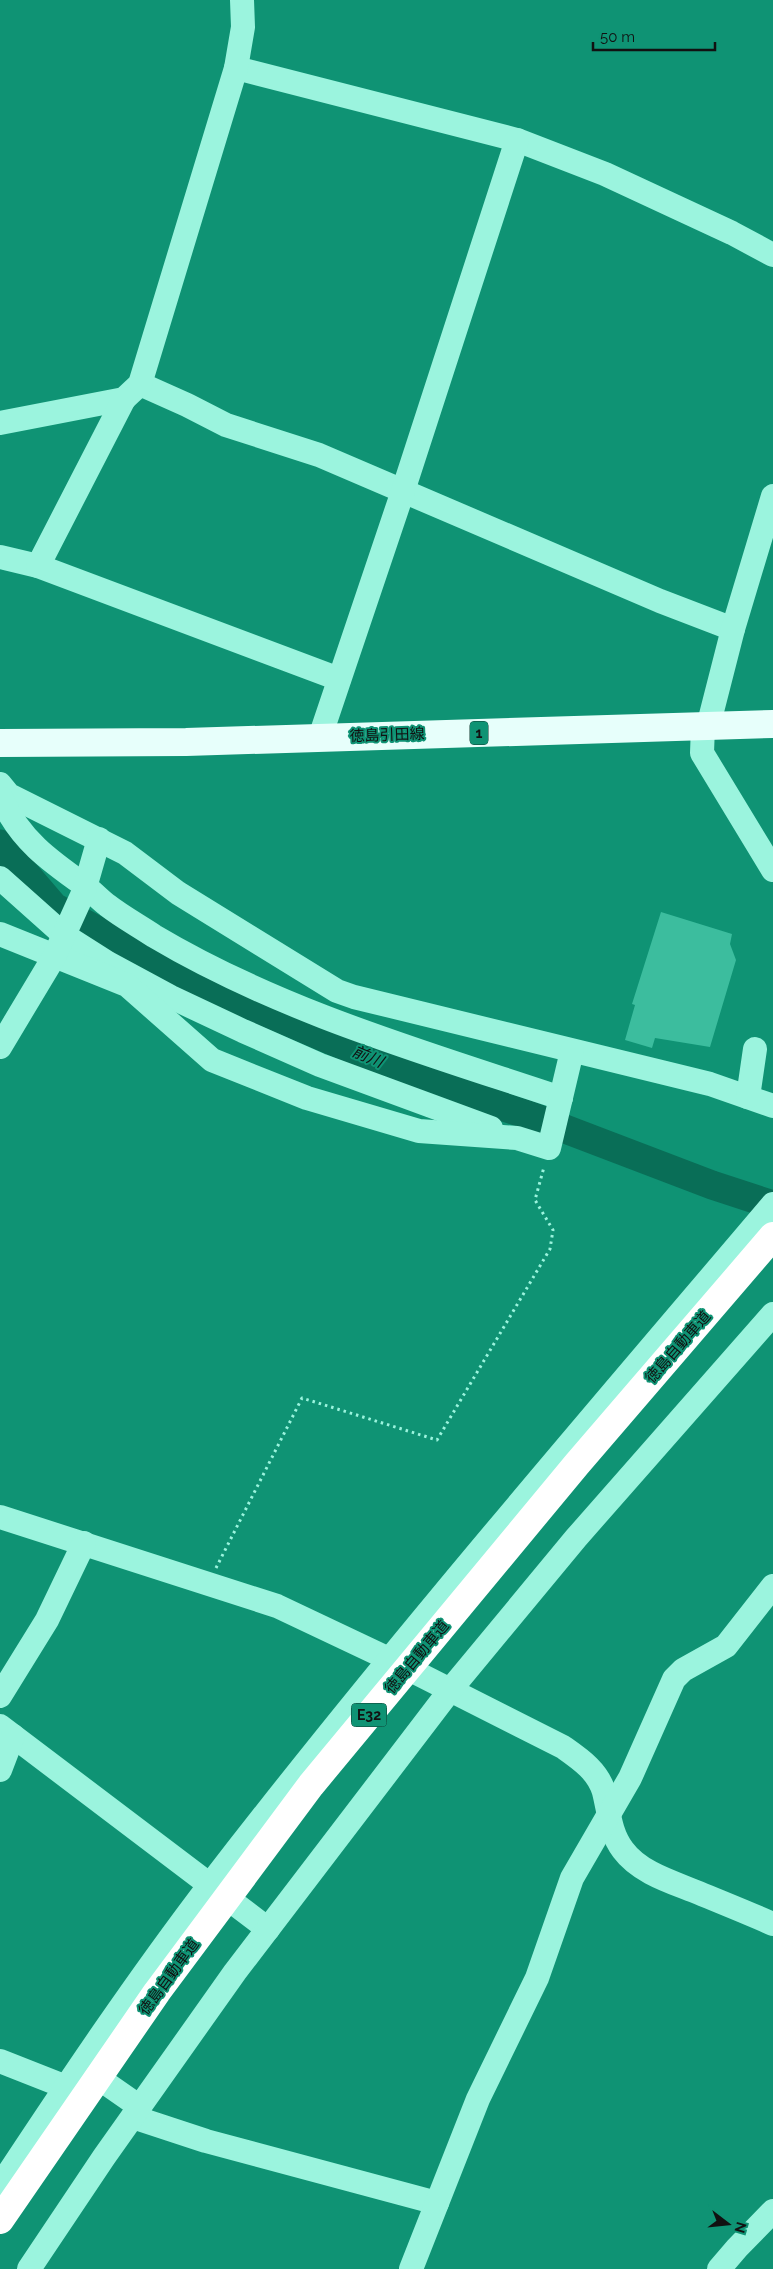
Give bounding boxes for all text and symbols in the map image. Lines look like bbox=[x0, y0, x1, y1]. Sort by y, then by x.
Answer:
scale bar bbox=[593, 20, 716, 52]
text: 50 m bbox=[600, 28, 635, 46]
road number: 1 bbox=[470, 721, 488, 744]
street label: 徳島引田線 bbox=[349, 725, 425, 745]
water label: 前川 bbox=[349, 1041, 388, 1072]
street label: 徳島自動車道 bbox=[642, 1307, 714, 1387]
street label: 徳島自動車道 bbox=[381, 1617, 453, 1697]
road number: E32 bbox=[352, 1704, 386, 1726]
street label: 徳島自動車道 bbox=[135, 1935, 203, 2019]
north arrow bbox=[703, 2199, 753, 2249]
text: N bbox=[731, 2220, 750, 2235]

